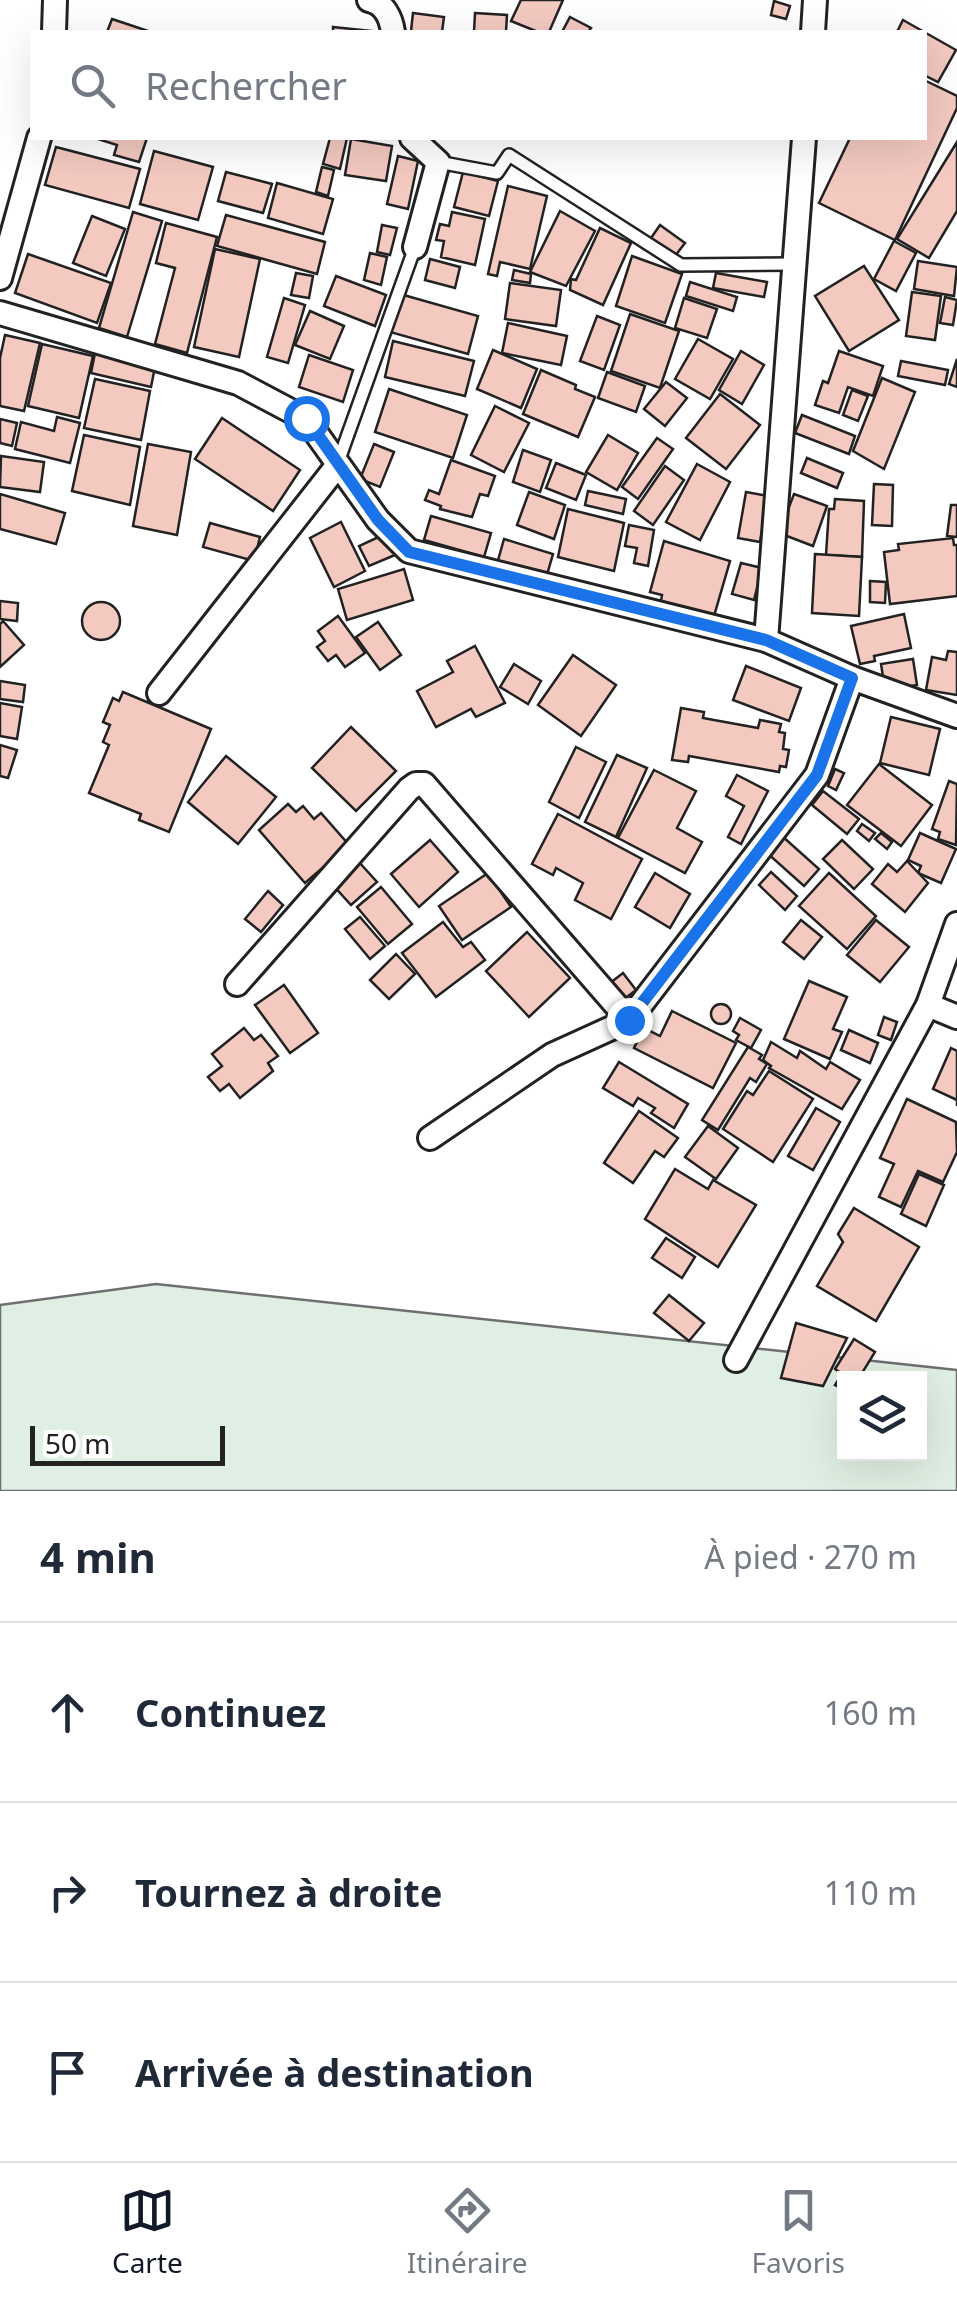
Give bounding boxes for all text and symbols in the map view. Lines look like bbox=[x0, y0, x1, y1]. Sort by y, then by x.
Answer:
search box bbox=[30, 30, 927, 140]
icon: search bbox=[65, 58, 120, 113]
text: Rechercher bbox=[145, 59, 347, 111]
route start bbox=[284, 396, 330, 442]
route end bbox=[607, 998, 653, 1044]
map controls bbox=[837, 1371, 927, 1461]
button: layers bbox=[837, 1371, 927, 1461]
scale bar bbox=[30, 1421, 225, 1466]
text: 50 m bbox=[45, 1424, 111, 1462]
text: 4 min bbox=[40, 1528, 156, 1585]
text: À pied · 270 m bbox=[704, 1535, 917, 1578]
icon: ahead bbox=[40, 1685, 95, 1740]
text: Continuez bbox=[135, 1686, 326, 1738]
text: 160 m bbox=[824, 1691, 917, 1734]
icon: right bbox=[40, 1865, 95, 1920]
text: Tournez à droite bbox=[135, 1866, 443, 1918]
text: 110 m bbox=[824, 1871, 917, 1914]
icon: arrive bbox=[40, 2045, 95, 2100]
text: Arrivée à destination bbox=[135, 2046, 534, 2098]
tab: Carte bbox=[112, 2183, 183, 2281]
tab: Itinéraire bbox=[407, 2183, 527, 2281]
tab: Favoris bbox=[751, 2183, 845, 2281]

